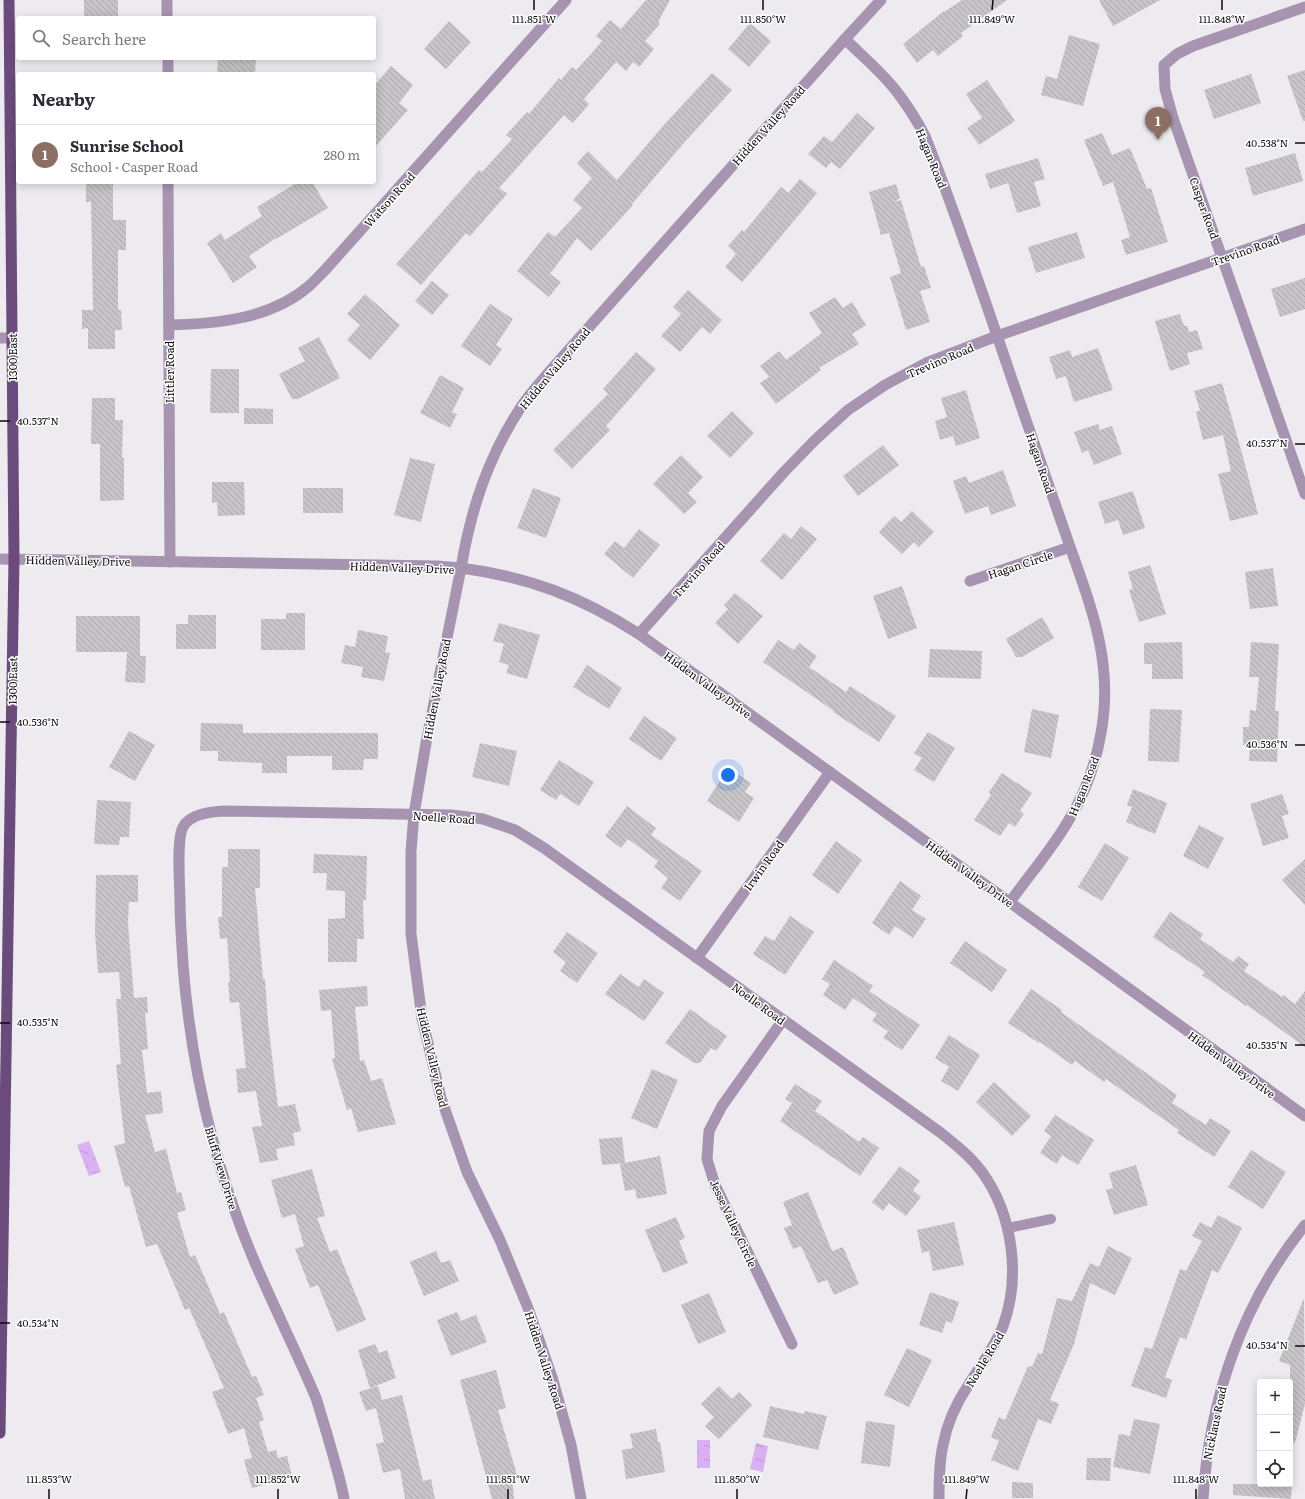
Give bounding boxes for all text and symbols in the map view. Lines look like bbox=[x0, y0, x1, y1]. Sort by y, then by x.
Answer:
text: 111.851°W bbox=[512, 11, 556, 26]
text: 111.850°W bbox=[740, 11, 786, 26]
text: 111.849°W bbox=[969, 11, 1015, 26]
text: 111.848°W bbox=[1199, 11, 1245, 26]
search box bbox=[16, 16, 376, 60]
icon: search bbox=[30, 27, 52, 49]
text: Search here bbox=[62, 27, 146, 50]
street label: Hidden Valley Road bbox=[728, 81, 808, 168]
text: Nearby bbox=[32, 86, 95, 111]
pin: 1 bbox=[1145, 107, 1171, 140]
street label: Hagan Road bbox=[913, 126, 951, 191]
text: Sunrise School bbox=[70, 134, 184, 157]
text: 40.538°N bbox=[1246, 135, 1288, 150]
text: 1 bbox=[42, 145, 48, 164]
text: 280 m bbox=[324, 145, 360, 164]
text: School · Casper Road bbox=[70, 157, 198, 176]
street label: Watson Road bbox=[360, 168, 418, 230]
street label: Casper Road bbox=[1186, 175, 1224, 241]
street label: Trevino Road bbox=[1209, 231, 1282, 269]
street label: Hidden Valley Road bbox=[515, 323, 593, 412]
street label: 1300 East bbox=[4, 333, 20, 381]
street label: Trevino Road bbox=[904, 339, 976, 381]
street label: Littler Road bbox=[161, 340, 177, 403]
text: 40.537°N bbox=[17, 413, 59, 428]
street label: Hagan Road bbox=[1023, 431, 1059, 496]
text: 40.537°N bbox=[1246, 435, 1288, 450]
street label: Trevino Road bbox=[668, 537, 728, 601]
street label: Hagan Circle bbox=[985, 546, 1055, 582]
street label: Hidden Valley Drive bbox=[25, 551, 131, 569]
street label: Hidden Valley Drive bbox=[349, 557, 455, 577]
street label: Hidden Valley Road bbox=[418, 637, 454, 741]
street label: Hidden Valley Drive bbox=[661, 647, 755, 721]
street label: 1300 East bbox=[4, 657, 20, 705]
text: 40.536°N bbox=[17, 714, 59, 729]
text: 40.536°N bbox=[1246, 736, 1288, 751]
street label: Hagan Road bbox=[1064, 753, 1102, 818]
your location bbox=[718, 765, 738, 785]
street label: Noelle Road bbox=[412, 807, 476, 827]
street label: Irwin Road bbox=[739, 836, 787, 894]
street label: Hidden Valley Drive bbox=[923, 836, 1017, 910]
street label: Noelle Road bbox=[729, 978, 789, 1028]
street label: Hidden Valley Road bbox=[414, 1005, 452, 1109]
text: 40.535°N bbox=[17, 1014, 59, 1029]
street label: Hidden Valley Drive bbox=[1185, 1027, 1279, 1101]
text: 40.535°N bbox=[1246, 1037, 1288, 1052]
street label: Bluff View Drive bbox=[202, 1125, 242, 1212]
street label: Jesse Valley Circle bbox=[707, 1177, 761, 1270]
street label: Hidden Valley Road bbox=[522, 1309, 569, 1411]
text: 40.534°N bbox=[17, 1315, 59, 1330]
street label: Noelle Road bbox=[961, 1328, 1007, 1390]
text: 40.534°N bbox=[1246, 1337, 1288, 1352]
map controls bbox=[1257, 1379, 1293, 1487]
button: + bbox=[1257, 1379, 1293, 1415]
street label: Nicklaus Road bbox=[1198, 1384, 1230, 1461]
button: − bbox=[1257, 1415, 1293, 1451]
button: locate bbox=[1257, 1451, 1293, 1487]
text: 111.853°W bbox=[26, 1471, 72, 1486]
text: 111.852°W bbox=[255, 1471, 301, 1486]
text: 111.851°W bbox=[486, 1471, 530, 1486]
text: 111.850°W bbox=[714, 1471, 760, 1486]
text: 111.849°W bbox=[944, 1471, 990, 1486]
text: 111.848°W bbox=[1173, 1471, 1219, 1486]

